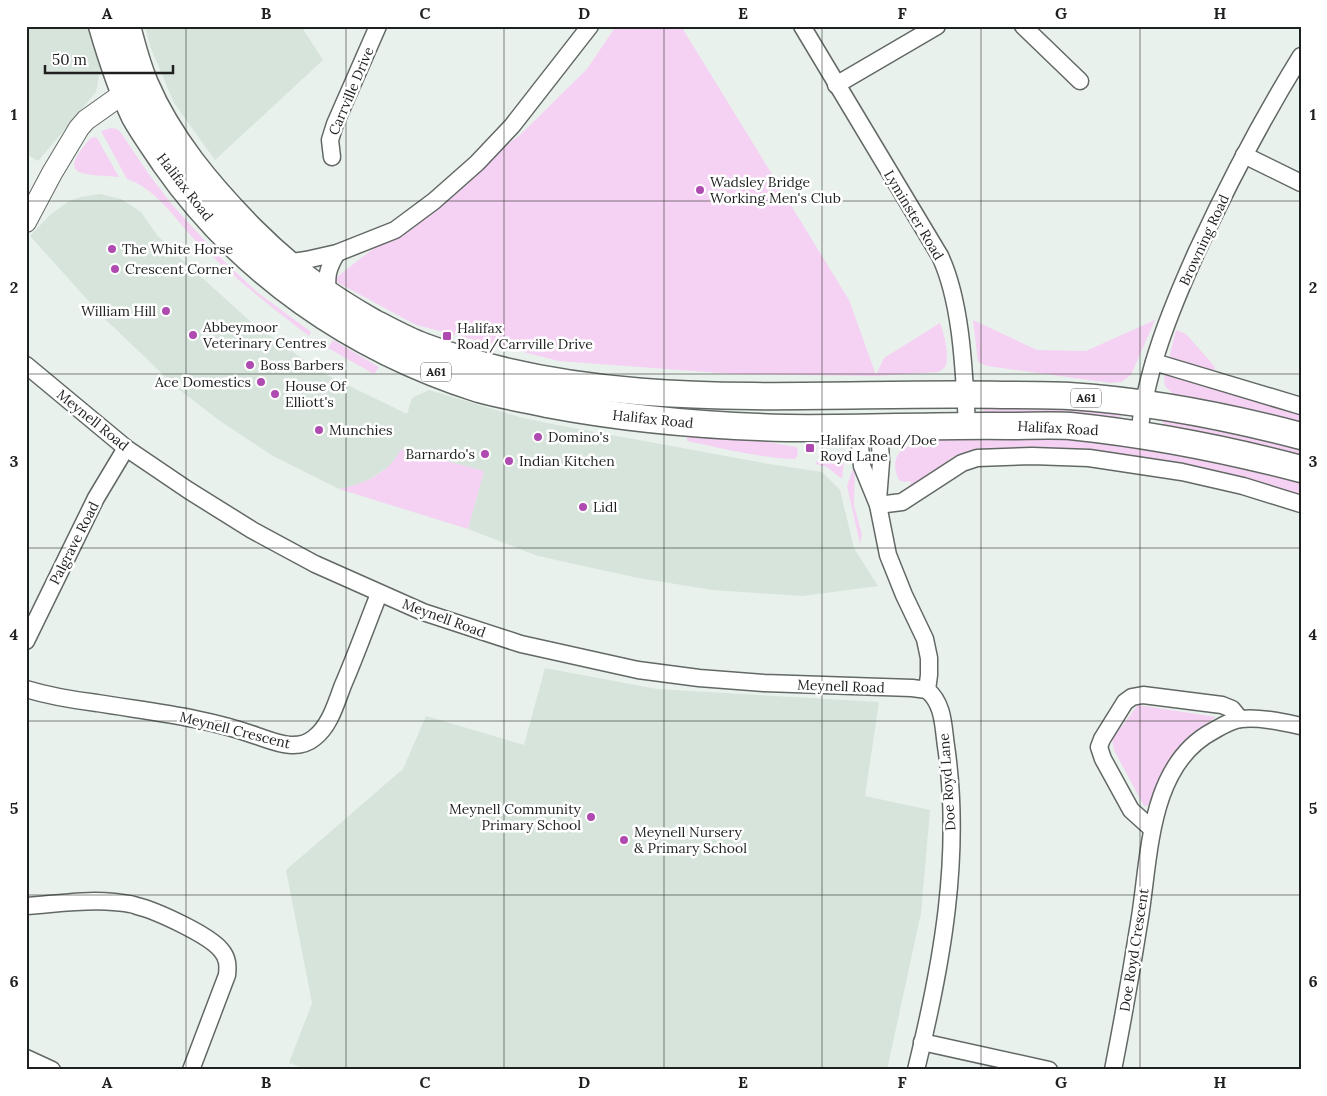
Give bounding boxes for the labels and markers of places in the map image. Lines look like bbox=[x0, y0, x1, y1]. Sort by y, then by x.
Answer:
place label: Wadsley Bridge Working Men's Club bbox=[710, 173, 841, 207]
marker: Wadsley Bridge Working Men's Club bbox=[694, 184, 706, 196]
place label: The White Horse bbox=[122, 240, 233, 258]
marker: The White Horse bbox=[106, 243, 118, 255]
place label: Crescent Corner bbox=[125, 260, 233, 278]
marker: Crescent Corner bbox=[109, 263, 121, 275]
place label: William Hill bbox=[81, 302, 156, 320]
marker: William Hill bbox=[160, 305, 172, 317]
place label: Abbeymoor Veterinary Centres bbox=[202, 318, 326, 352]
place label: Halifax Road/Carrville Drive bbox=[457, 319, 593, 353]
marker: Abbeymoor Veterinary Centres bbox=[187, 329, 199, 341]
marker: Halifax Road/Carrville Drive bbox=[441, 330, 453, 342]
place label: Boss Barbers bbox=[260, 356, 344, 374]
marker: Boss Barbers bbox=[244, 359, 256, 371]
place label: Ace Domestics bbox=[154, 373, 251, 391]
marker: Ace Domestics bbox=[255, 376, 267, 388]
place label: House Of Elliott's bbox=[285, 377, 347, 411]
marker: House Of Elliott's bbox=[269, 388, 281, 400]
place label: Munchies bbox=[329, 421, 393, 439]
marker: Munchies bbox=[313, 424, 325, 436]
place label: Domino's bbox=[548, 428, 609, 446]
marker: Domino's bbox=[532, 431, 544, 443]
place label: Halifax Road/Doe Royd Lane bbox=[820, 431, 937, 465]
marker: Halifax Road/Doe Royd Lane bbox=[804, 442, 816, 454]
place label: Barnardo's bbox=[406, 445, 475, 463]
marker: Barnardo's bbox=[479, 448, 491, 460]
place label: Indian Kitchen bbox=[519, 452, 615, 470]
marker: Indian Kitchen bbox=[503, 455, 515, 467]
place label: Lidl bbox=[593, 498, 617, 516]
marker: Lidl bbox=[577, 501, 589, 513]
place label: Meynell Community Primary School bbox=[449, 800, 582, 834]
marker: Meynell Community Primary School bbox=[585, 811, 597, 823]
place label: Meynell Nursery & Primary School bbox=[634, 823, 747, 857]
marker: Meynell Nursery & Primary School bbox=[618, 834, 630, 846]

